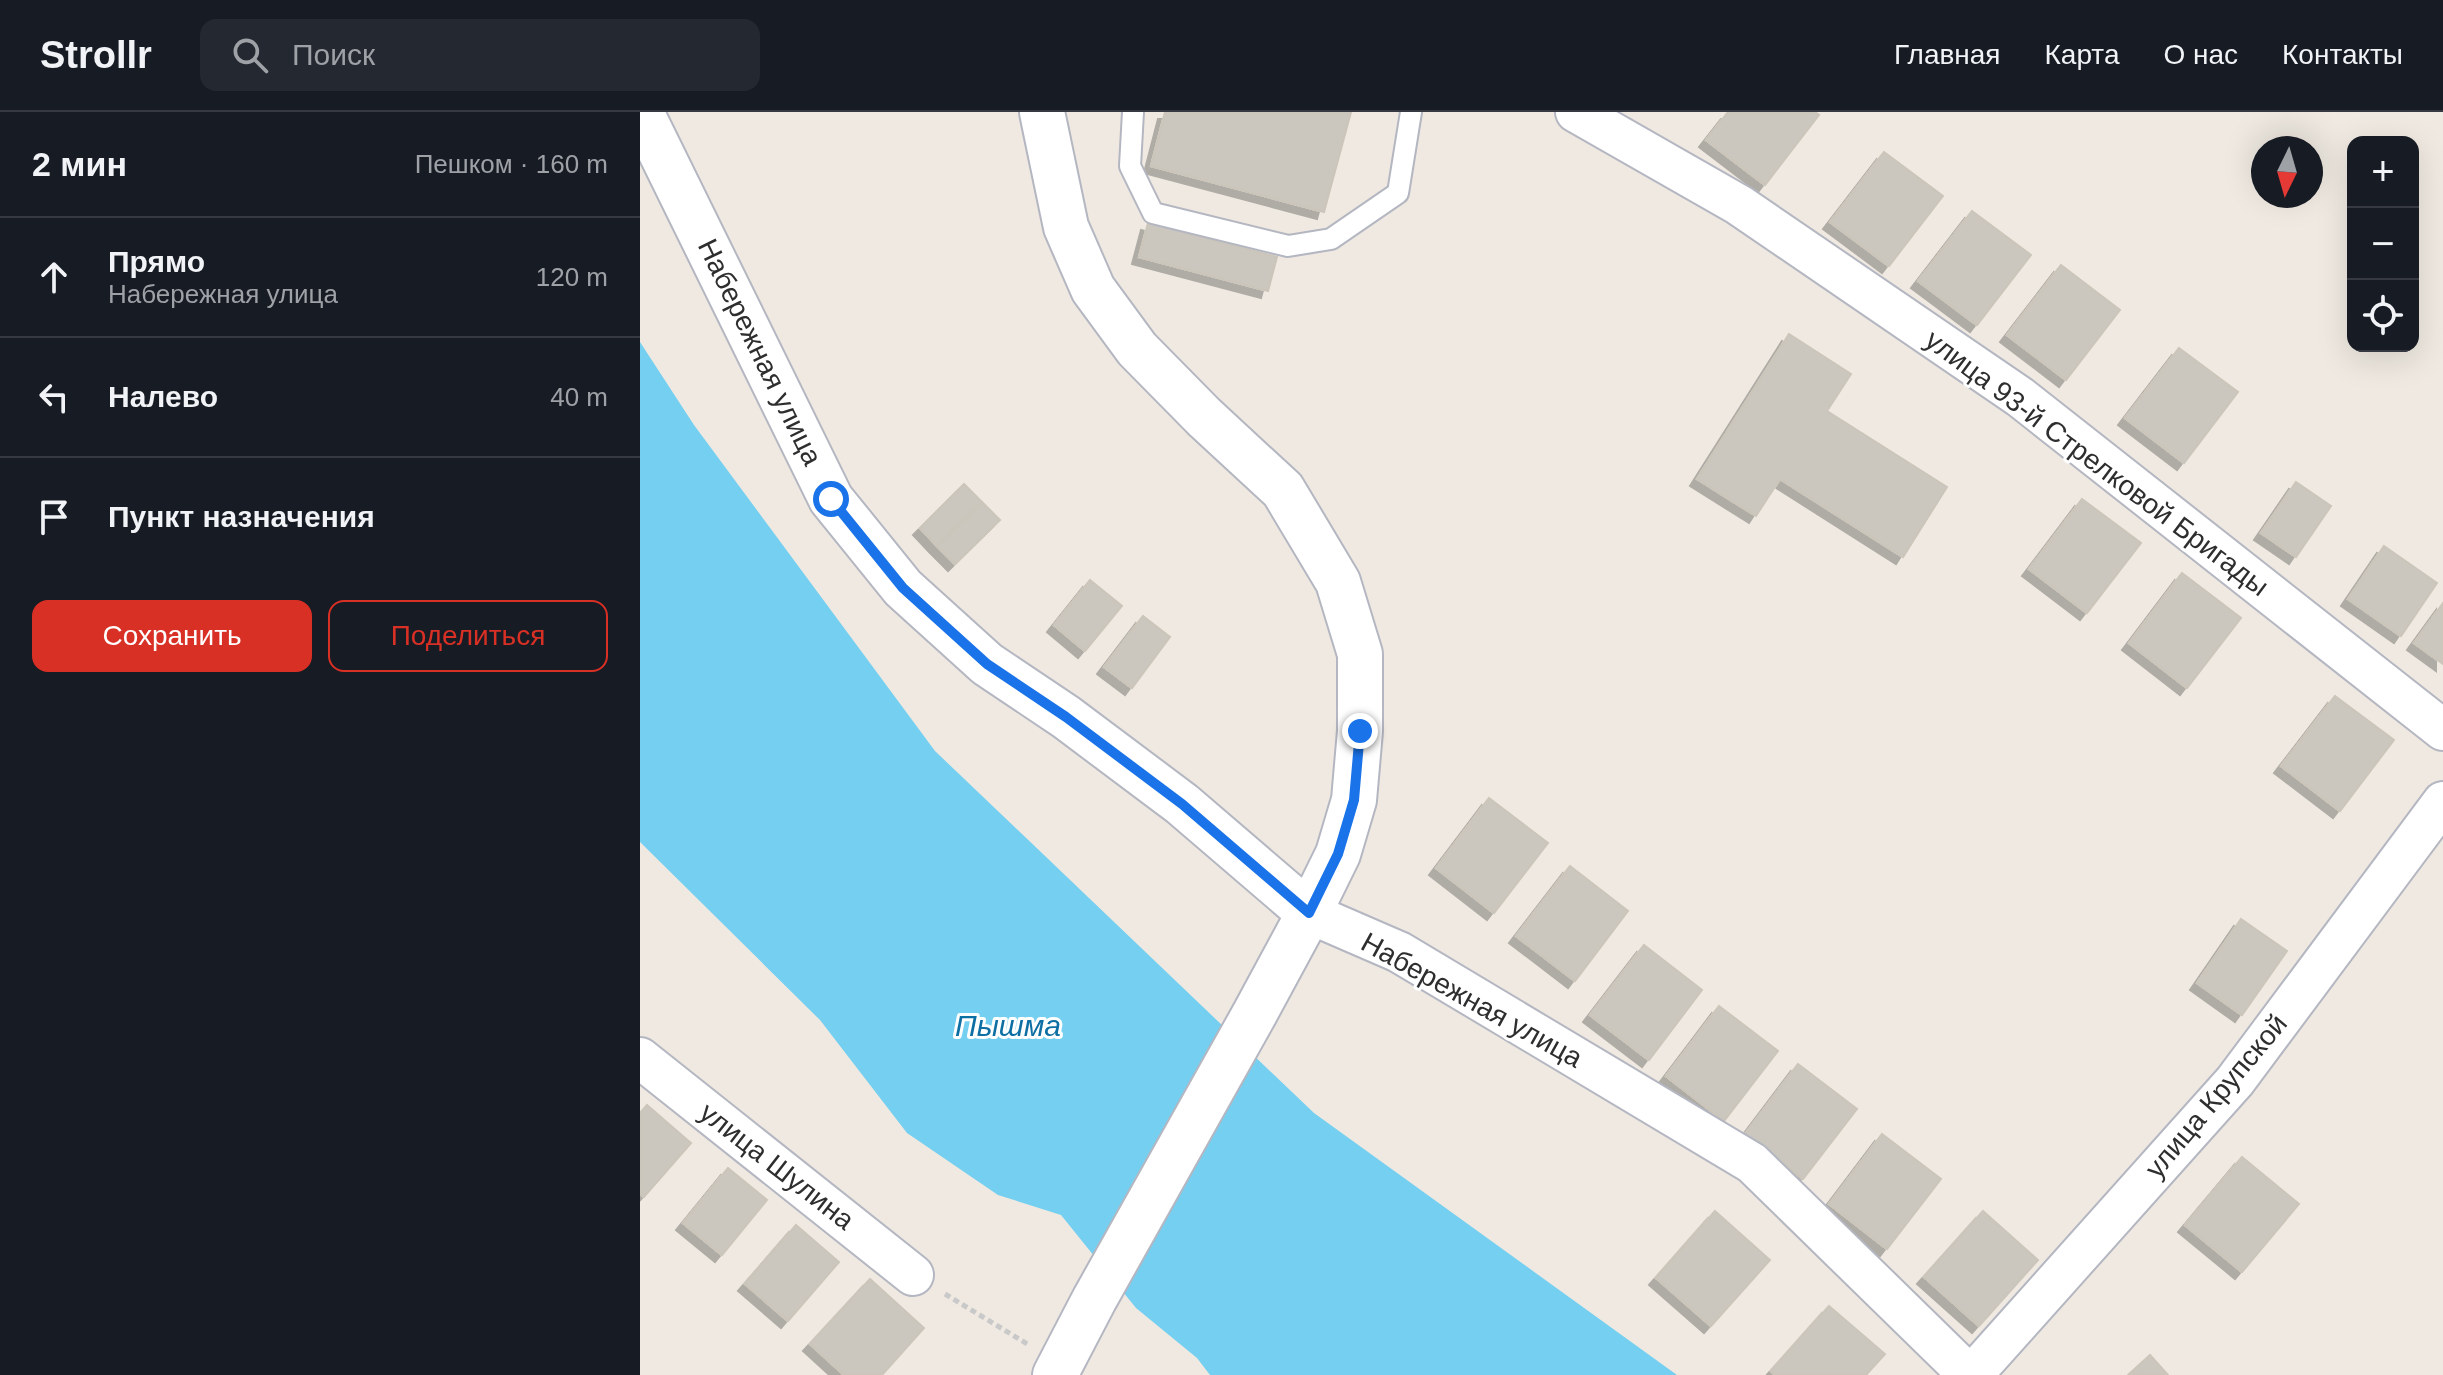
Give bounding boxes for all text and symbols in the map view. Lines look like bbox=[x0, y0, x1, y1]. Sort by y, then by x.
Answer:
search box bbox=[200, 19, 760, 91]
icon: search bbox=[228, 33, 272, 77]
text: Strollr bbox=[40, 34, 152, 76]
text: Поиск bbox=[292, 38, 375, 71]
text: Главная bbox=[1894, 39, 2001, 70]
text: Карта bbox=[2045, 39, 2119, 70]
text: О нас bbox=[2163, 39, 2238, 70]
text: Контакты bbox=[2282, 39, 2403, 70]
north arrow bbox=[2251, 136, 2323, 208]
map controls bbox=[2347, 136, 2419, 352]
button: + bbox=[2347, 136, 2419, 208]
text: 2 мин bbox=[32, 145, 127, 183]
text: Пешком · 160 m bbox=[415, 149, 608, 179]
button: − bbox=[2347, 208, 2419, 280]
street label: Набережная улица bbox=[692, 234, 828, 470]
text: Прямо bbox=[108, 245, 205, 278]
icon: ahead bbox=[32, 255, 76, 299]
text: 120 m bbox=[536, 262, 608, 292]
text: Набережная улица bbox=[108, 279, 338, 309]
button: locate bbox=[2347, 280, 2419, 352]
street label: улица 93-й Стрелковой Бригады bbox=[1919, 324, 2275, 602]
icon: left bbox=[32, 375, 76, 419]
text: Налево bbox=[108, 380, 218, 413]
text: 40 m bbox=[550, 382, 608, 412]
route start bbox=[813, 481, 849, 517]
icon: arrive bbox=[32, 495, 76, 539]
text: Пункт назначения bbox=[108, 500, 375, 533]
button: Сохранить bbox=[32, 600, 312, 672]
button: Поделиться bbox=[328, 600, 608, 672]
route end bbox=[1342, 713, 1378, 749]
street label: Набережная улица bbox=[1356, 926, 1588, 1074]
street label: улица Крупской bbox=[2139, 1008, 2293, 1184]
water label: Пышма bbox=[955, 1009, 1061, 1042]
street label: улица Шулина bbox=[694, 1096, 860, 1236]

